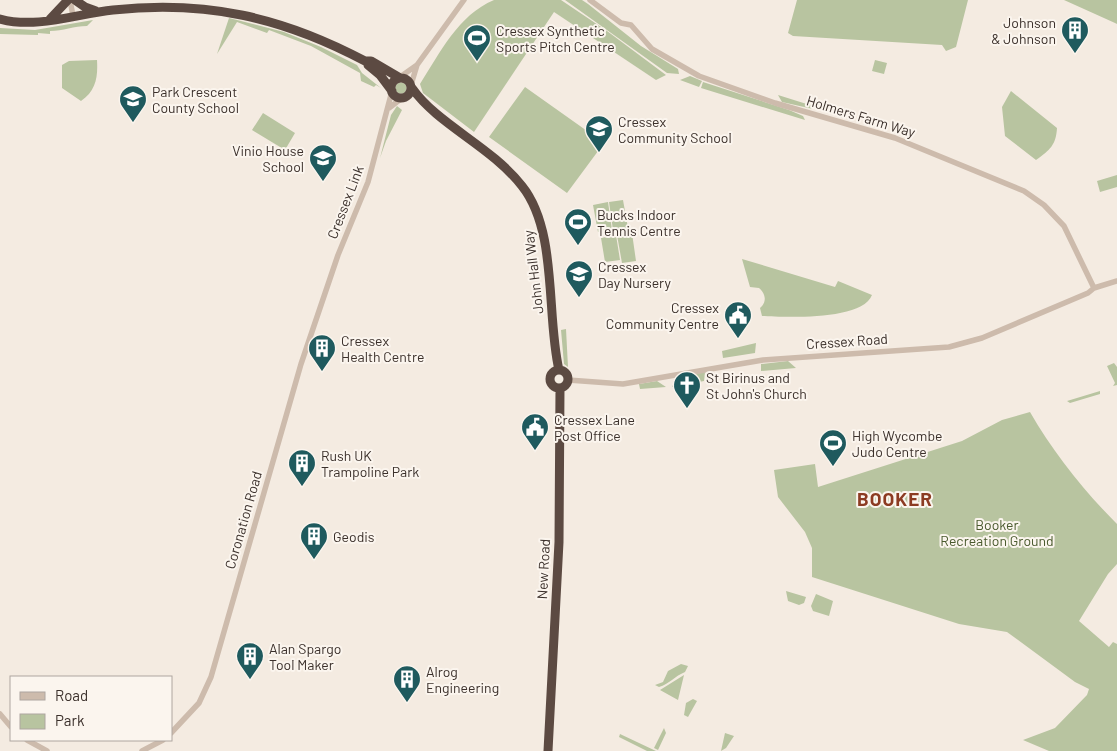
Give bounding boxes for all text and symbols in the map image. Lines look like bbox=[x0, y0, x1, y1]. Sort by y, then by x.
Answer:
place label: Johnson & Johnson bbox=[991, 14, 1056, 47]
building icon: Johnson & Johnson bbox=[1060, 15, 1090, 54]
place label: Cressex Synthetic Sports Pitch Centre bbox=[496, 22, 615, 55]
sports icon: Cressex Synthetic Sports Pitch Centre bbox=[462, 23, 492, 62]
place label: Park Crescent County School bbox=[152, 83, 239, 116]
school or university icon: Park Crescent County School bbox=[118, 84, 148, 123]
street label: Holmers Farm Way bbox=[805, 91, 918, 141]
place label: Cressex Community School bbox=[618, 113, 732, 146]
school or university icon: Cressex Community School bbox=[584, 114, 614, 153]
place label: Vinio House School bbox=[232, 142, 304, 175]
school or university icon: Vinio House School bbox=[308, 143, 338, 182]
street label: Cressex Link bbox=[323, 163, 367, 241]
place label: Bucks Indoor Tennis Centre bbox=[597, 206, 681, 239]
sports icon: Bucks Indoor Tennis Centre bbox=[563, 207, 593, 246]
street label: John Hall Way bbox=[519, 229, 547, 315]
place label: Cressex Day Nursery bbox=[598, 258, 672, 291]
school or university icon: Cressex Day Nursery bbox=[564, 259, 594, 298]
place label: Cressex Community Centre bbox=[606, 299, 719, 332]
public building icon: Cressex Community Centre bbox=[723, 300, 753, 339]
street label: Cressex Road bbox=[806, 330, 888, 352]
place label: Cressex Health Centre bbox=[341, 332, 424, 365]
building icon: Cressex Health Centre bbox=[307, 333, 337, 372]
place label: St Birinus and St John's Church bbox=[706, 369, 807, 402]
church icon: St Birinus and St John's Church bbox=[672, 370, 702, 409]
place label: Cressex Lane Post Office bbox=[554, 411, 635, 444]
public building icon: Cressex Lane Post Office bbox=[520, 412, 550, 451]
place label: High Wycombe Judo Centre bbox=[852, 427, 942, 460]
sports icon: High Wycombe Judo Centre bbox=[818, 428, 848, 467]
place label: Rush UK Trampoline Park bbox=[321, 447, 419, 480]
building icon: Rush UK Trampoline Park bbox=[287, 448, 317, 487]
street label: Coronation Road bbox=[221, 469, 265, 571]
district label: BOOKER bbox=[857, 487, 933, 510]
park label: Booker Recreation Ground bbox=[940, 516, 1054, 549]
building icon: Geodis bbox=[299, 521, 329, 560]
place label: Geodis bbox=[333, 528, 375, 545]
street label: New Road bbox=[533, 538, 553, 600]
place label: Alan Spargo Tool Maker bbox=[269, 640, 341, 673]
building icon: Alan Spargo Tool Maker bbox=[235, 641, 265, 680]
place label: Alrog Engineering bbox=[426, 663, 499, 696]
building icon: Alrog Engineering bbox=[392, 664, 422, 703]
legend bbox=[10, 676, 172, 741]
text: Road bbox=[55, 686, 88, 704]
text: Park bbox=[55, 711, 85, 729]

